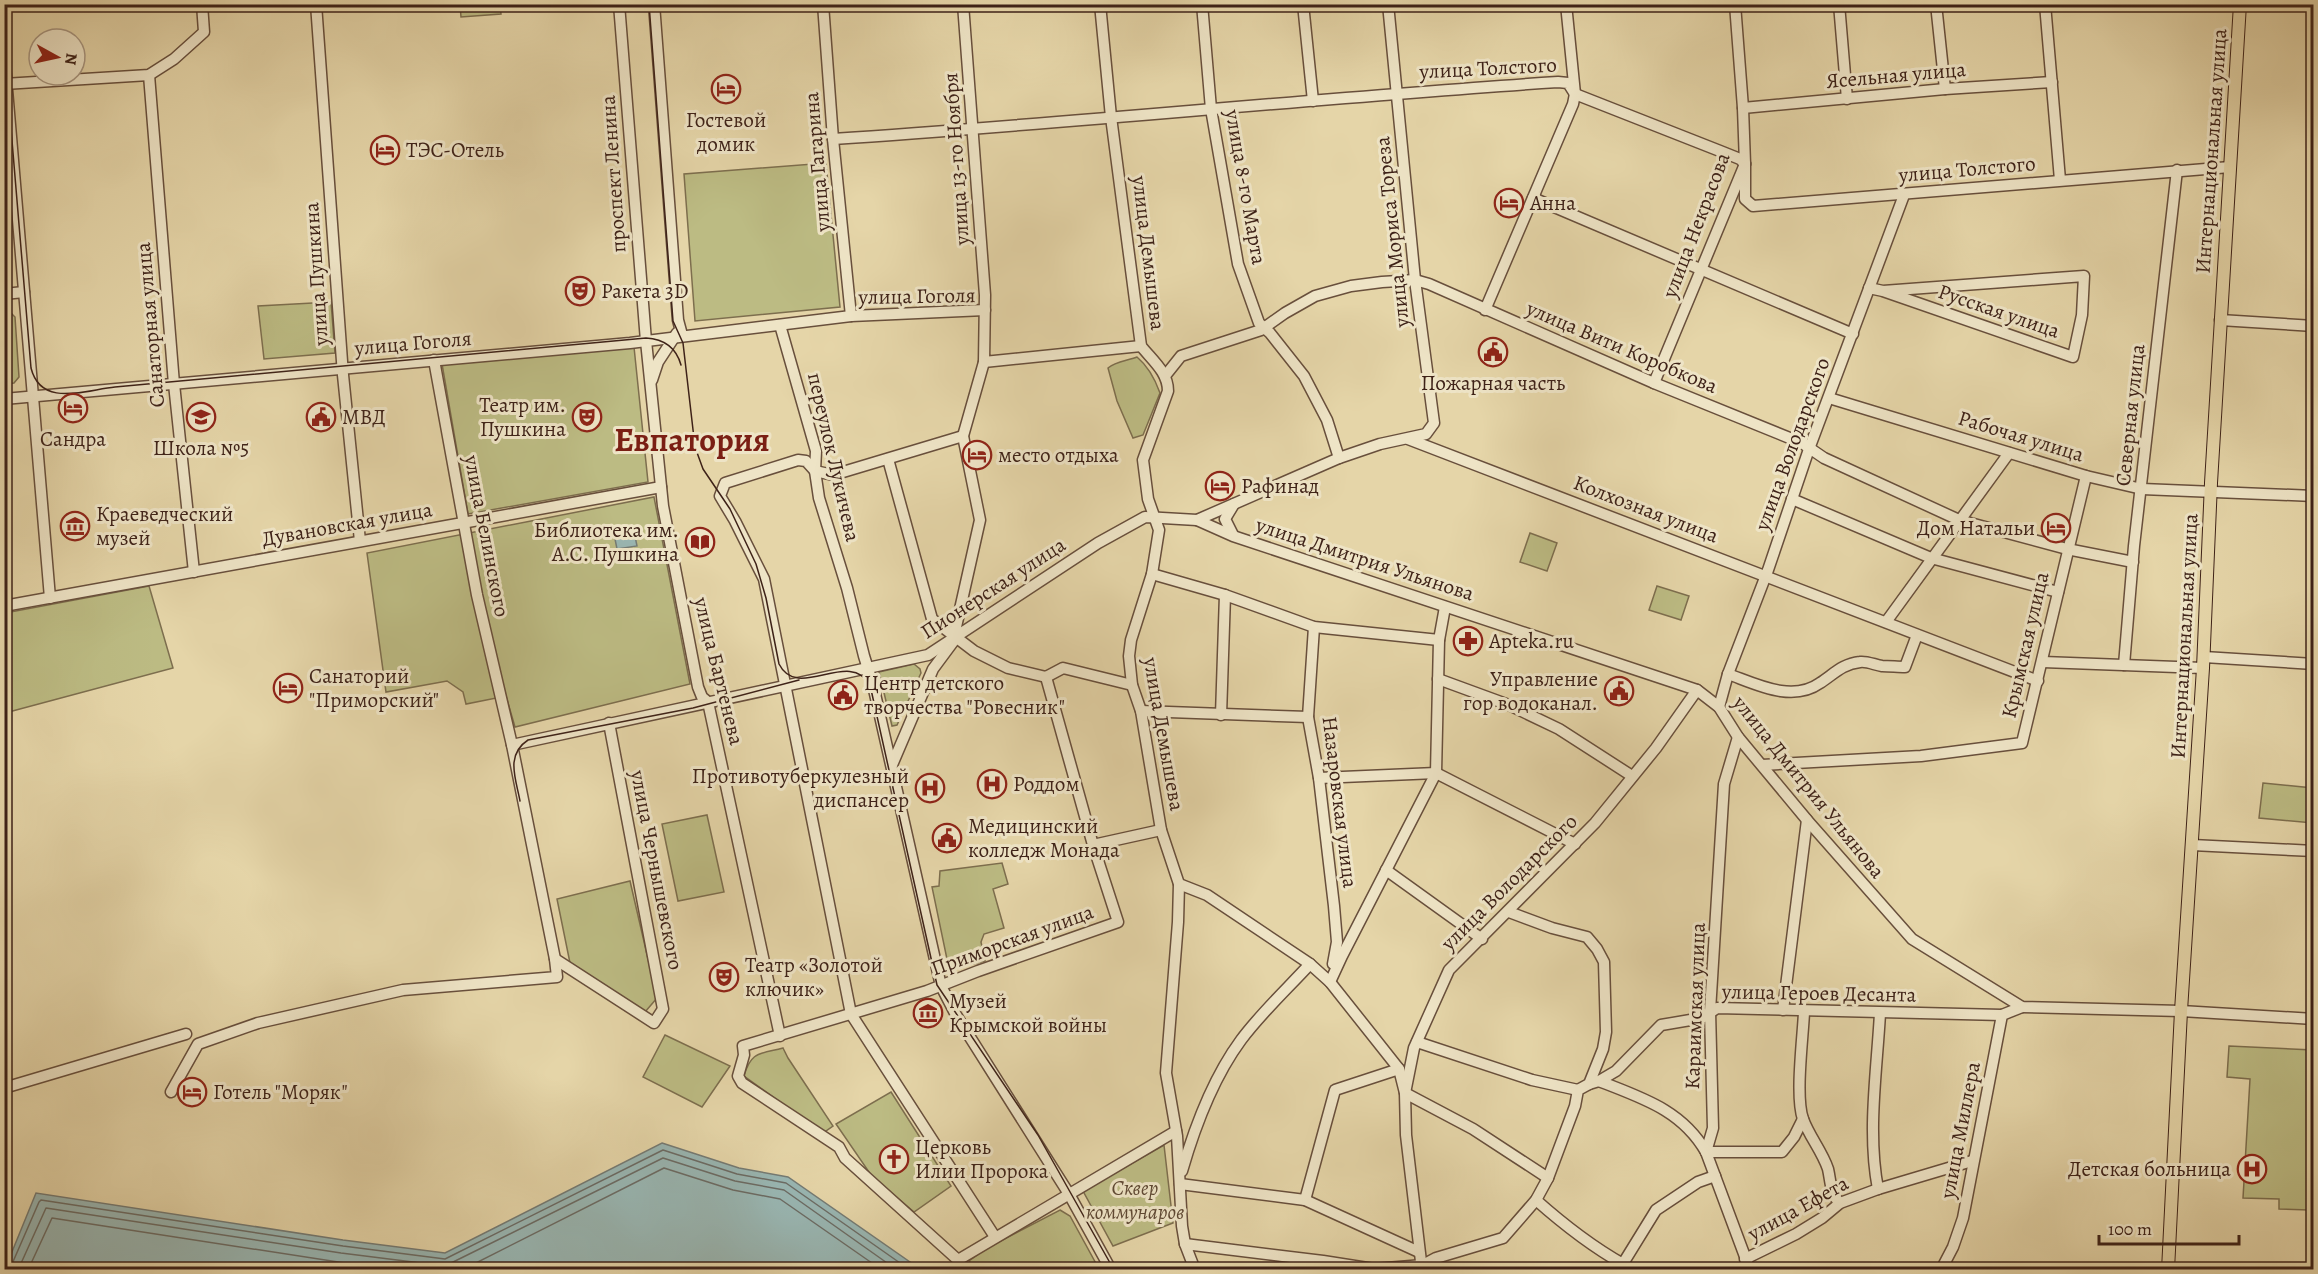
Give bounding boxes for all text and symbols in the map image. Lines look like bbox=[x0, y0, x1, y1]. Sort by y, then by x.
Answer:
north arrow bbox=[27, 27, 87, 87]
street label: Интернациональная улица bbox=[2188, 27, 2234, 274]
street label: улица Толстого bbox=[1418, 50, 1557, 86]
text: N bbox=[59, 52, 83, 67]
street label: Ясельная улица bbox=[1825, 55, 1967, 95]
street label: улица 13-го Ноября bbox=[936, 72, 976, 247]
hotel icon: Гостевой домик bbox=[710, 73, 742, 105]
street label: улица Гагарина bbox=[797, 91, 837, 234]
street label: проспект Ленина bbox=[594, 94, 632, 254]
place label: Гостевой домик bbox=[686, 106, 766, 158]
street label: улица 8-го Марта bbox=[1218, 106, 1273, 267]
hotel icon: ТЭС-Отель bbox=[369, 134, 401, 166]
street label: улица Мориса Тореза bbox=[1368, 135, 1416, 330]
place label: ТЭС-Отель bbox=[406, 136, 504, 164]
street label: улица Некрасова bbox=[1655, 148, 1737, 303]
street label: улица Толстого bbox=[1896, 149, 2037, 189]
street label: улица Демышева bbox=[1126, 173, 1172, 332]
hotel icon: Анна bbox=[1493, 187, 1525, 219]
place label: Анна bbox=[1529, 189, 1576, 217]
street label: улица Пушкина bbox=[297, 201, 335, 348]
street label: Санаторная улица bbox=[129, 241, 171, 409]
theatre icon: Ракета 3D bbox=[564, 275, 596, 307]
place label: Ракета 3D bbox=[601, 277, 689, 305]
street label: Русская улица bbox=[1934, 277, 2064, 345]
street label: улица Гоголя bbox=[857, 281, 976, 311]
street label: улица Вити Коробкова bbox=[1521, 294, 1722, 400]
street label: улица Гоголя bbox=[352, 324, 473, 362]
public building icon: Пожарная часть bbox=[1477, 336, 1509, 368]
street label: Северная улица bbox=[2109, 342, 2151, 487]
street label: улица Володарского bbox=[1747, 354, 1836, 535]
place label: Пожарная часть bbox=[1421, 369, 1565, 397]
street label: переулок Лукичева bbox=[801, 370, 867, 545]
place label: Театр им. Пушкина bbox=[479, 391, 566, 443]
hotel icon: Сандра bbox=[57, 392, 89, 424]
school or university icon: Школа №5 bbox=[185, 401, 217, 433]
public building icon: МВД bbox=[305, 401, 337, 433]
theatre icon: Театр им. Пушкина bbox=[571, 401, 603, 433]
place label: МВД bbox=[342, 403, 386, 431]
street label: Рабочая улица bbox=[1955, 404, 2088, 469]
district label: Евпатория bbox=[614, 417, 770, 462]
place label: Сандра bbox=[40, 425, 106, 453]
place label: Школа №5 bbox=[153, 434, 249, 462]
hotel icon: место отдыха bbox=[961, 439, 993, 471]
place label: место отдыха bbox=[998, 441, 1119, 469]
street label: улица Белинского bbox=[457, 452, 516, 619]
street label: Колхозная улица bbox=[1569, 468, 1723, 550]
hotel icon: Рафинад bbox=[1204, 470, 1236, 502]
place label: Рафинад bbox=[1241, 472, 1319, 500]
street label: Дувановская улица bbox=[260, 495, 435, 553]
place label: Краеведческий музей bbox=[96, 500, 233, 552]
museum icon: Краеведческий музей bbox=[59, 510, 91, 542]
street label: улица Дмитрия Ульянова bbox=[1251, 510, 1478, 608]
hotel icon: Дом Натальи bbox=[2040, 512, 2072, 544]
street label: Интернациональная улица bbox=[2164, 512, 2204, 759]
place label: Дом Натальи bbox=[1917, 514, 2035, 542]
place label: Библиотека им. А.С. Пушкина bbox=[534, 516, 679, 568]
library icon: Библиотека им. А.С. Пушкина bbox=[684, 526, 716, 558]
street label: Пионерская улица bbox=[915, 530, 1071, 645]
street label: Крымская улица bbox=[1995, 569, 2056, 721]
street label: улица Бартенева bbox=[687, 593, 751, 748]
pharmacy icon: Apteka.ru bbox=[1452, 625, 1484, 657]
place label: Apteka.ru bbox=[1488, 627, 1575, 655]
street label: улица Демышева bbox=[1137, 654, 1191, 813]
place label: Санаторий "Приморский" bbox=[309, 662, 439, 714]
place label: Управление гор водоканал. bbox=[1463, 665, 1598, 717]
place label: Центр детского творчества "Ровесник" bbox=[864, 669, 1065, 721]
hotel icon: Санаторий "Приморский" bbox=[272, 672, 304, 704]
public building icon: Управление гор водоканал. bbox=[1603, 675, 1635, 707]
public building icon: Центр детского творчества "Ровесник" bbox=[827, 679, 859, 711]
street label: улица Дмитрия Ульянова bbox=[1726, 689, 1892, 885]
street label: Назаровская улица bbox=[1316, 715, 1364, 890]
place label: Противотуберкулезный диспансер bbox=[692, 762, 909, 814]
street label: улица Чернышевского bbox=[624, 767, 690, 972]
hospital icon: Роддом bbox=[976, 768, 1008, 800]
place label: Роддом bbox=[1013, 770, 1080, 798]
hospital icon: Противотуберкулезный диспансер bbox=[914, 772, 946, 804]
street label: улица Володарского bbox=[1434, 808, 1583, 957]
place label: Медицинский колледж Монада bbox=[968, 812, 1120, 864]
public building icon: Медицинский колледж Монада bbox=[931, 822, 963, 854]
street label: Приморская улица bbox=[927, 897, 1098, 982]
street label: Караимская улица bbox=[1678, 922, 1712, 1090]
place label: Театр «Золотой ключик» bbox=[745, 951, 883, 1003]
theatre icon: Театр «Золотой ключик» bbox=[708, 961, 740, 993]
street label: улица Героев Десанта bbox=[1721, 977, 1917, 1009]
place label: Музей Крымской войны bbox=[949, 987, 1107, 1039]
museum icon: Музей Крымской войны bbox=[912, 997, 944, 1029]
street label: улица Миллера bbox=[1933, 1059, 1987, 1202]
hotel icon: Готель "Моряк" bbox=[176, 1076, 208, 1108]
place label: Готель "Моряк" bbox=[213, 1078, 348, 1106]
place label: Церковь Илии Пророка bbox=[915, 1133, 1049, 1185]
church icon: Церковь Илии Пророка bbox=[878, 1143, 910, 1175]
hospital icon: Детская больница bbox=[2236, 1153, 2268, 1185]
place label: Детская больница bbox=[2068, 1155, 2231, 1183]
street label: улица Ефета bbox=[1742, 1169, 1854, 1248]
park label: Сквер коммунаров bbox=[1086, 1174, 1184, 1226]
scale bar bbox=[2099, 1208, 2238, 1246]
text: 100 m bbox=[2108, 1217, 2152, 1241]

